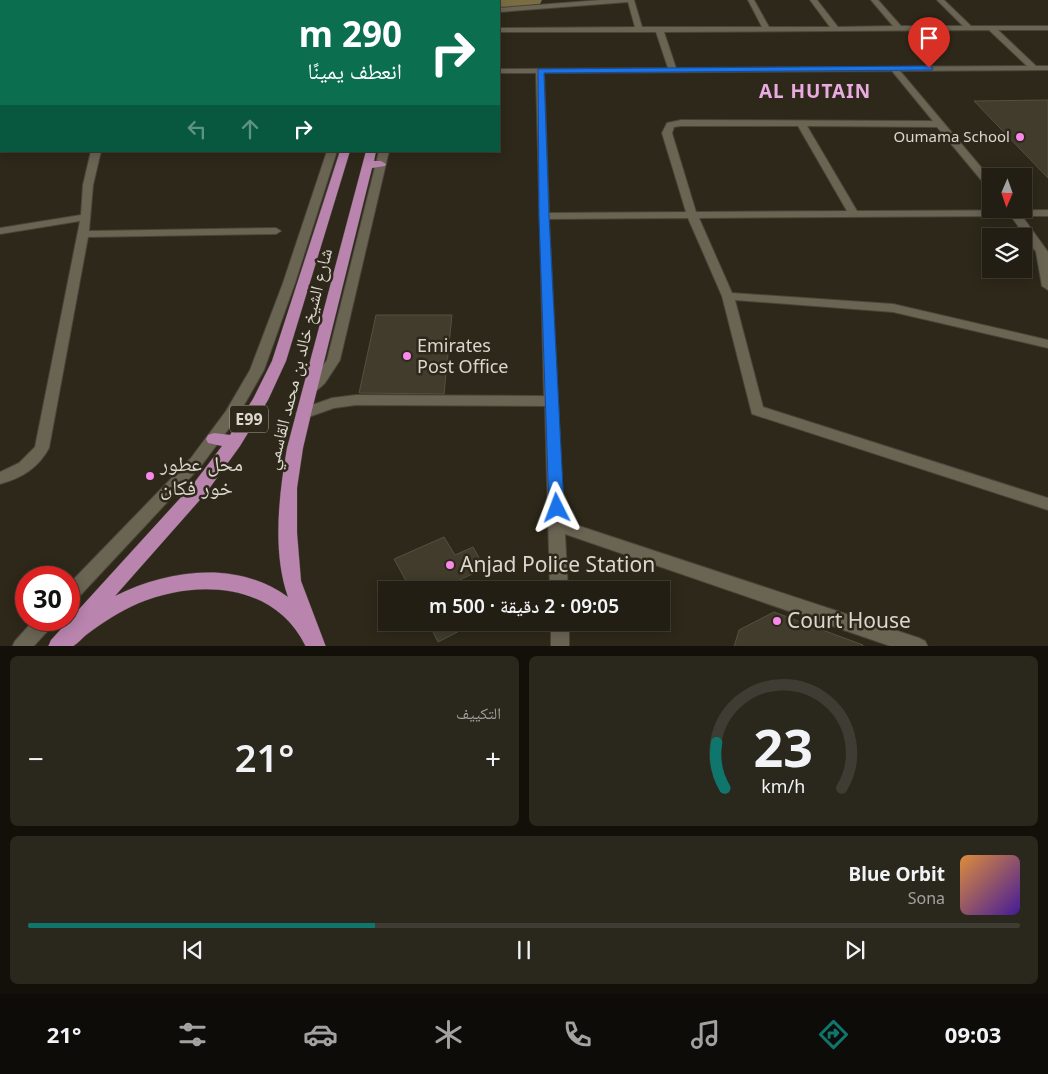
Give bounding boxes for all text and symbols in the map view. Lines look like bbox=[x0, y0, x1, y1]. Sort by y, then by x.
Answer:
text: 290 m bbox=[299, 10, 402, 57]
pin bbox=[908, 17, 950, 68]
icon: right bbox=[420, 20, 485, 85]
icon: arrive bbox=[915, 24, 943, 52]
text: انعطف يمينًا bbox=[308, 55, 402, 85]
district label: AL HUTAIN bbox=[759, 78, 871, 104]
icon: left bbox=[183, 115, 211, 143]
icon: ahead bbox=[236, 115, 264, 143]
icon: right bbox=[289, 115, 317, 143]
place label: Oumama School bbox=[894, 126, 1010, 146]
marker: Oumama School bbox=[1014, 131, 1026, 143]
north arrow bbox=[982, 168, 1032, 218]
map controls bbox=[982, 168, 1032, 278]
button: layers bbox=[982, 228, 1032, 278]
street label: شارع الشيخ خالد بن محمد القاسمي bbox=[259, 246, 341, 473]
place label: Emirates Post Office bbox=[417, 333, 508, 378]
marker: Emirates Post Office bbox=[401, 350, 413, 362]
road number: E99 bbox=[230, 406, 268, 432]
place label: محل عطور خور فكان bbox=[159, 449, 243, 501]
marker: محل عطور خور فكان bbox=[144, 470, 156, 482]
position arrow bbox=[530, 481, 582, 533]
place label: Anjad Police Station bbox=[460, 550, 655, 578]
marker: Anjad Police Station bbox=[444, 559, 456, 571]
speed limit sign: 30 bbox=[15, 566, 80, 631]
text: 09:05 · 2 دقيقة · 500 m bbox=[429, 593, 619, 619]
place label: Court House bbox=[787, 606, 911, 634]
marker: Court House bbox=[771, 615, 783, 627]
text: التكييف bbox=[456, 702, 501, 724]
text: 23 bbox=[754, 711, 813, 782]
text: 21° bbox=[235, 731, 294, 783]
text: − bbox=[28, 739, 44, 777]
text: + bbox=[485, 739, 501, 777]
text: km/h bbox=[762, 774, 805, 798]
text: Blue Orbit bbox=[849, 861, 945, 887]
text: Sona bbox=[908, 887, 945, 909]
icon: previous bbox=[179, 936, 207, 964]
icon: pause bbox=[510, 936, 538, 964]
icon: next bbox=[841, 936, 869, 964]
icon: filters bbox=[175, 1017, 210, 1052]
icon: car bbox=[303, 1017, 338, 1052]
icon: climate bbox=[431, 1017, 466, 1052]
icon: phone bbox=[560, 1017, 595, 1052]
icon: music bbox=[688, 1017, 723, 1052]
icon: directions bbox=[816, 1017, 851, 1052]
text: 21° bbox=[47, 1019, 81, 1049]
text: 09:03 bbox=[945, 1019, 1001, 1049]

